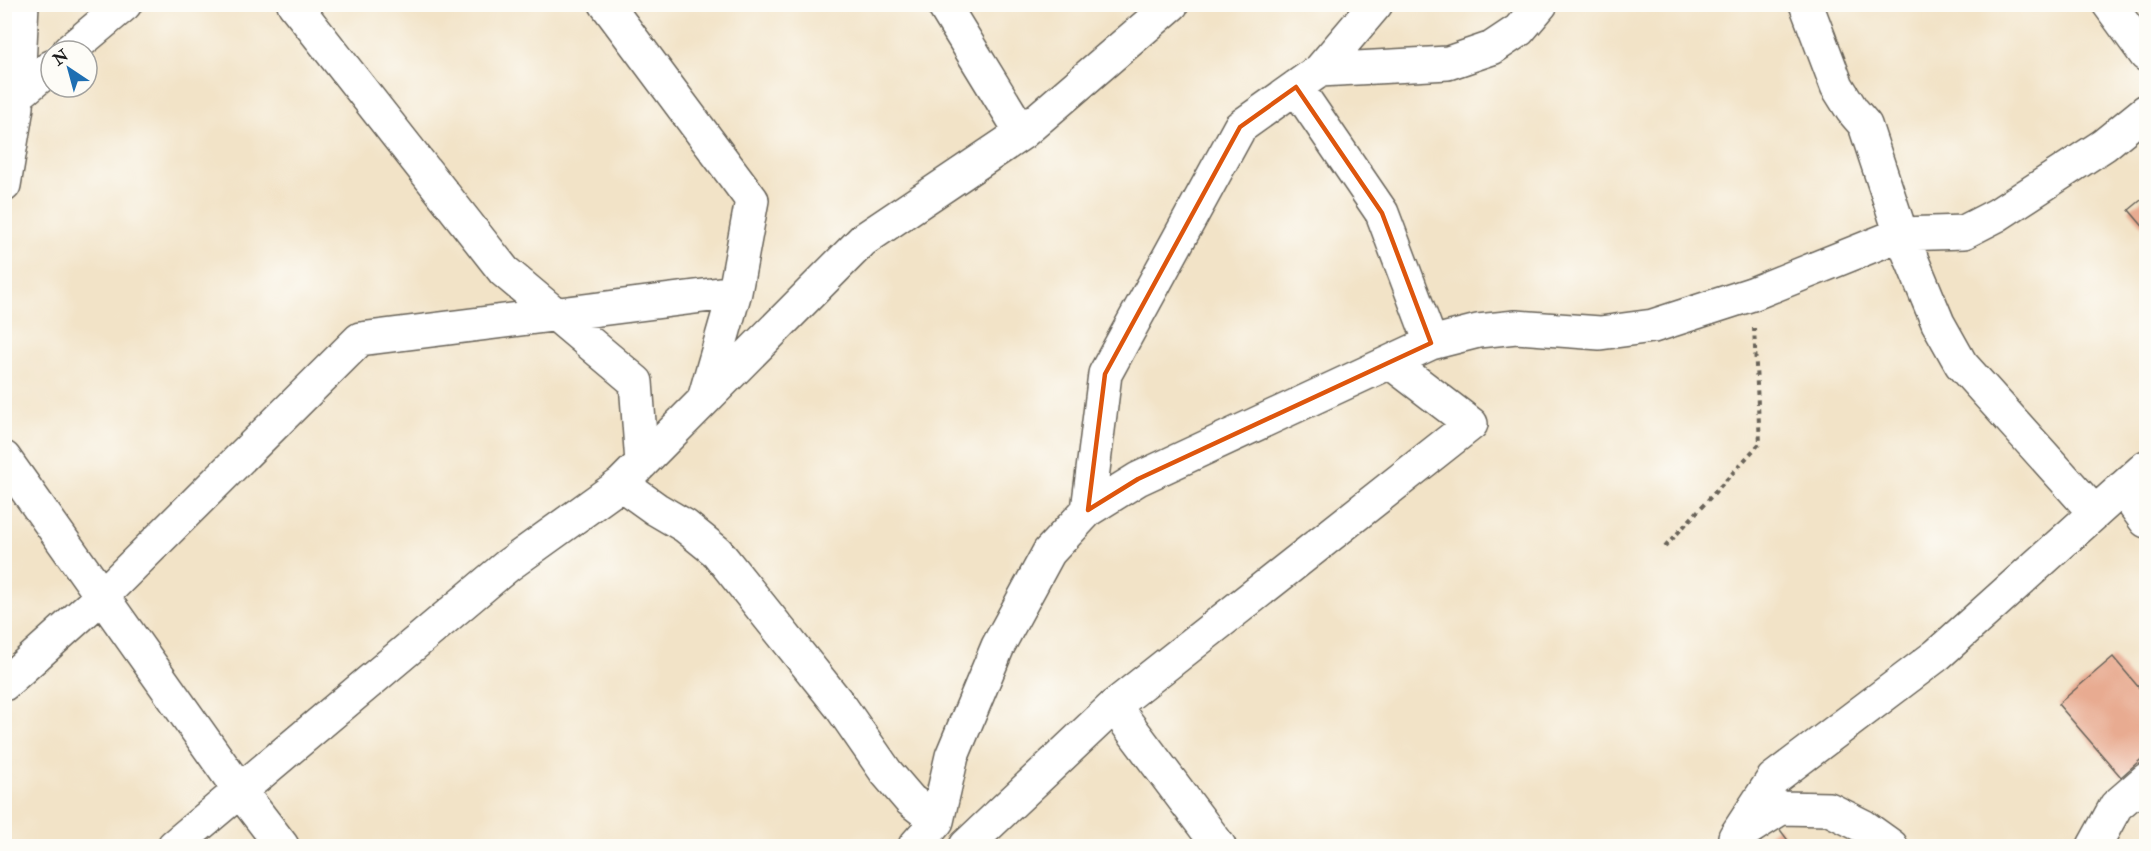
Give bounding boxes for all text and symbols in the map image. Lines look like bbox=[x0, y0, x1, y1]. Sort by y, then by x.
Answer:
north arrow bbox=[39, 39, 99, 99]
text: N bbox=[48, 45, 73, 71]

